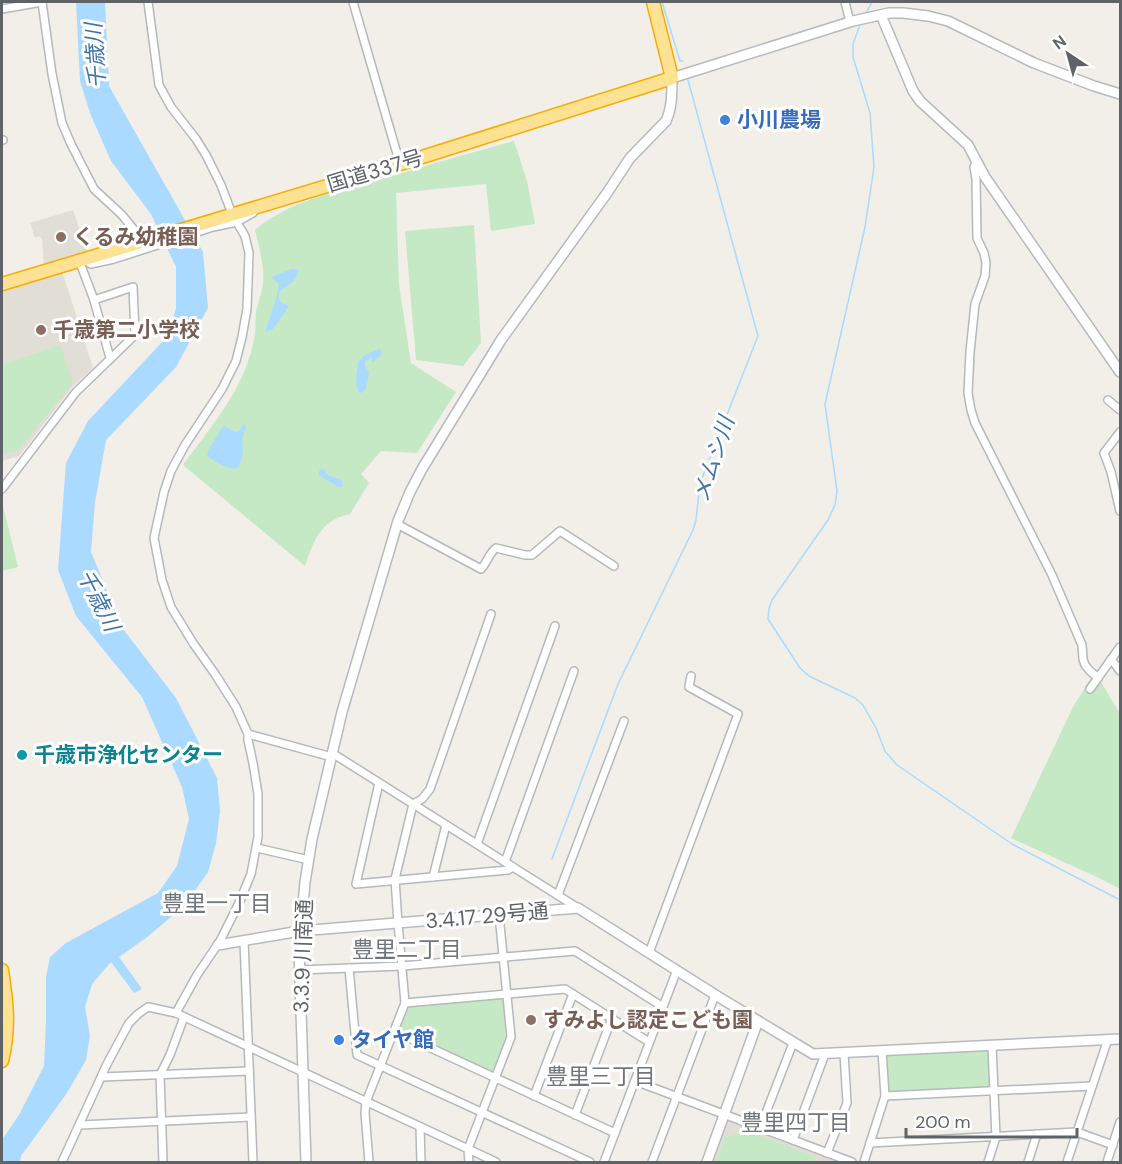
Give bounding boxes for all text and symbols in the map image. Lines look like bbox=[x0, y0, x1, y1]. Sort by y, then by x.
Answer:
water label: 千歳川 bbox=[79, 20, 112, 90]
north arrow bbox=[1038, 24, 1098, 84]
text: N bbox=[1049, 30, 1070, 54]
place label: 小川農場 bbox=[737, 106, 821, 134]
marker: 小川農場 bbox=[718, 113, 732, 127]
street label: 国道337号 bbox=[324, 143, 426, 199]
place label: くるみ幼稚園 bbox=[73, 223, 199, 251]
marker: くるみ幼稚園 bbox=[54, 230, 68, 244]
place label: 千歳第二小学校 bbox=[53, 316, 200, 344]
marker: 千歳第二小学校 bbox=[34, 323, 48, 337]
water label: メムシ川 bbox=[686, 411, 741, 505]
water label: 千歳川 bbox=[71, 564, 127, 638]
place label: 千歳市浄化センター bbox=[34, 741, 223, 769]
marker: 千歳市浄化センター bbox=[15, 748, 29, 762]
district label: 豊里一丁目 bbox=[162, 889, 272, 918]
street label: 3.4.17 29号通 bbox=[424, 897, 550, 935]
street label: 3.3.9 川南通 bbox=[287, 898, 319, 1014]
district label: 豊里二丁目 bbox=[352, 935, 462, 964]
place label: すみよし認定こども園 bbox=[543, 1006, 753, 1034]
marker: すみよし認定こども園 bbox=[524, 1013, 538, 1027]
place label: タイヤ館 bbox=[351, 1026, 434, 1054]
marker: タイヤ館 bbox=[332, 1033, 346, 1047]
district label: 豊里三丁目 bbox=[546, 1062, 656, 1091]
scale bar bbox=[906, 1101, 1077, 1139]
district label: 豊里四丁目 bbox=[741, 1108, 851, 1137]
text: 200 m bbox=[915, 1110, 971, 1134]

